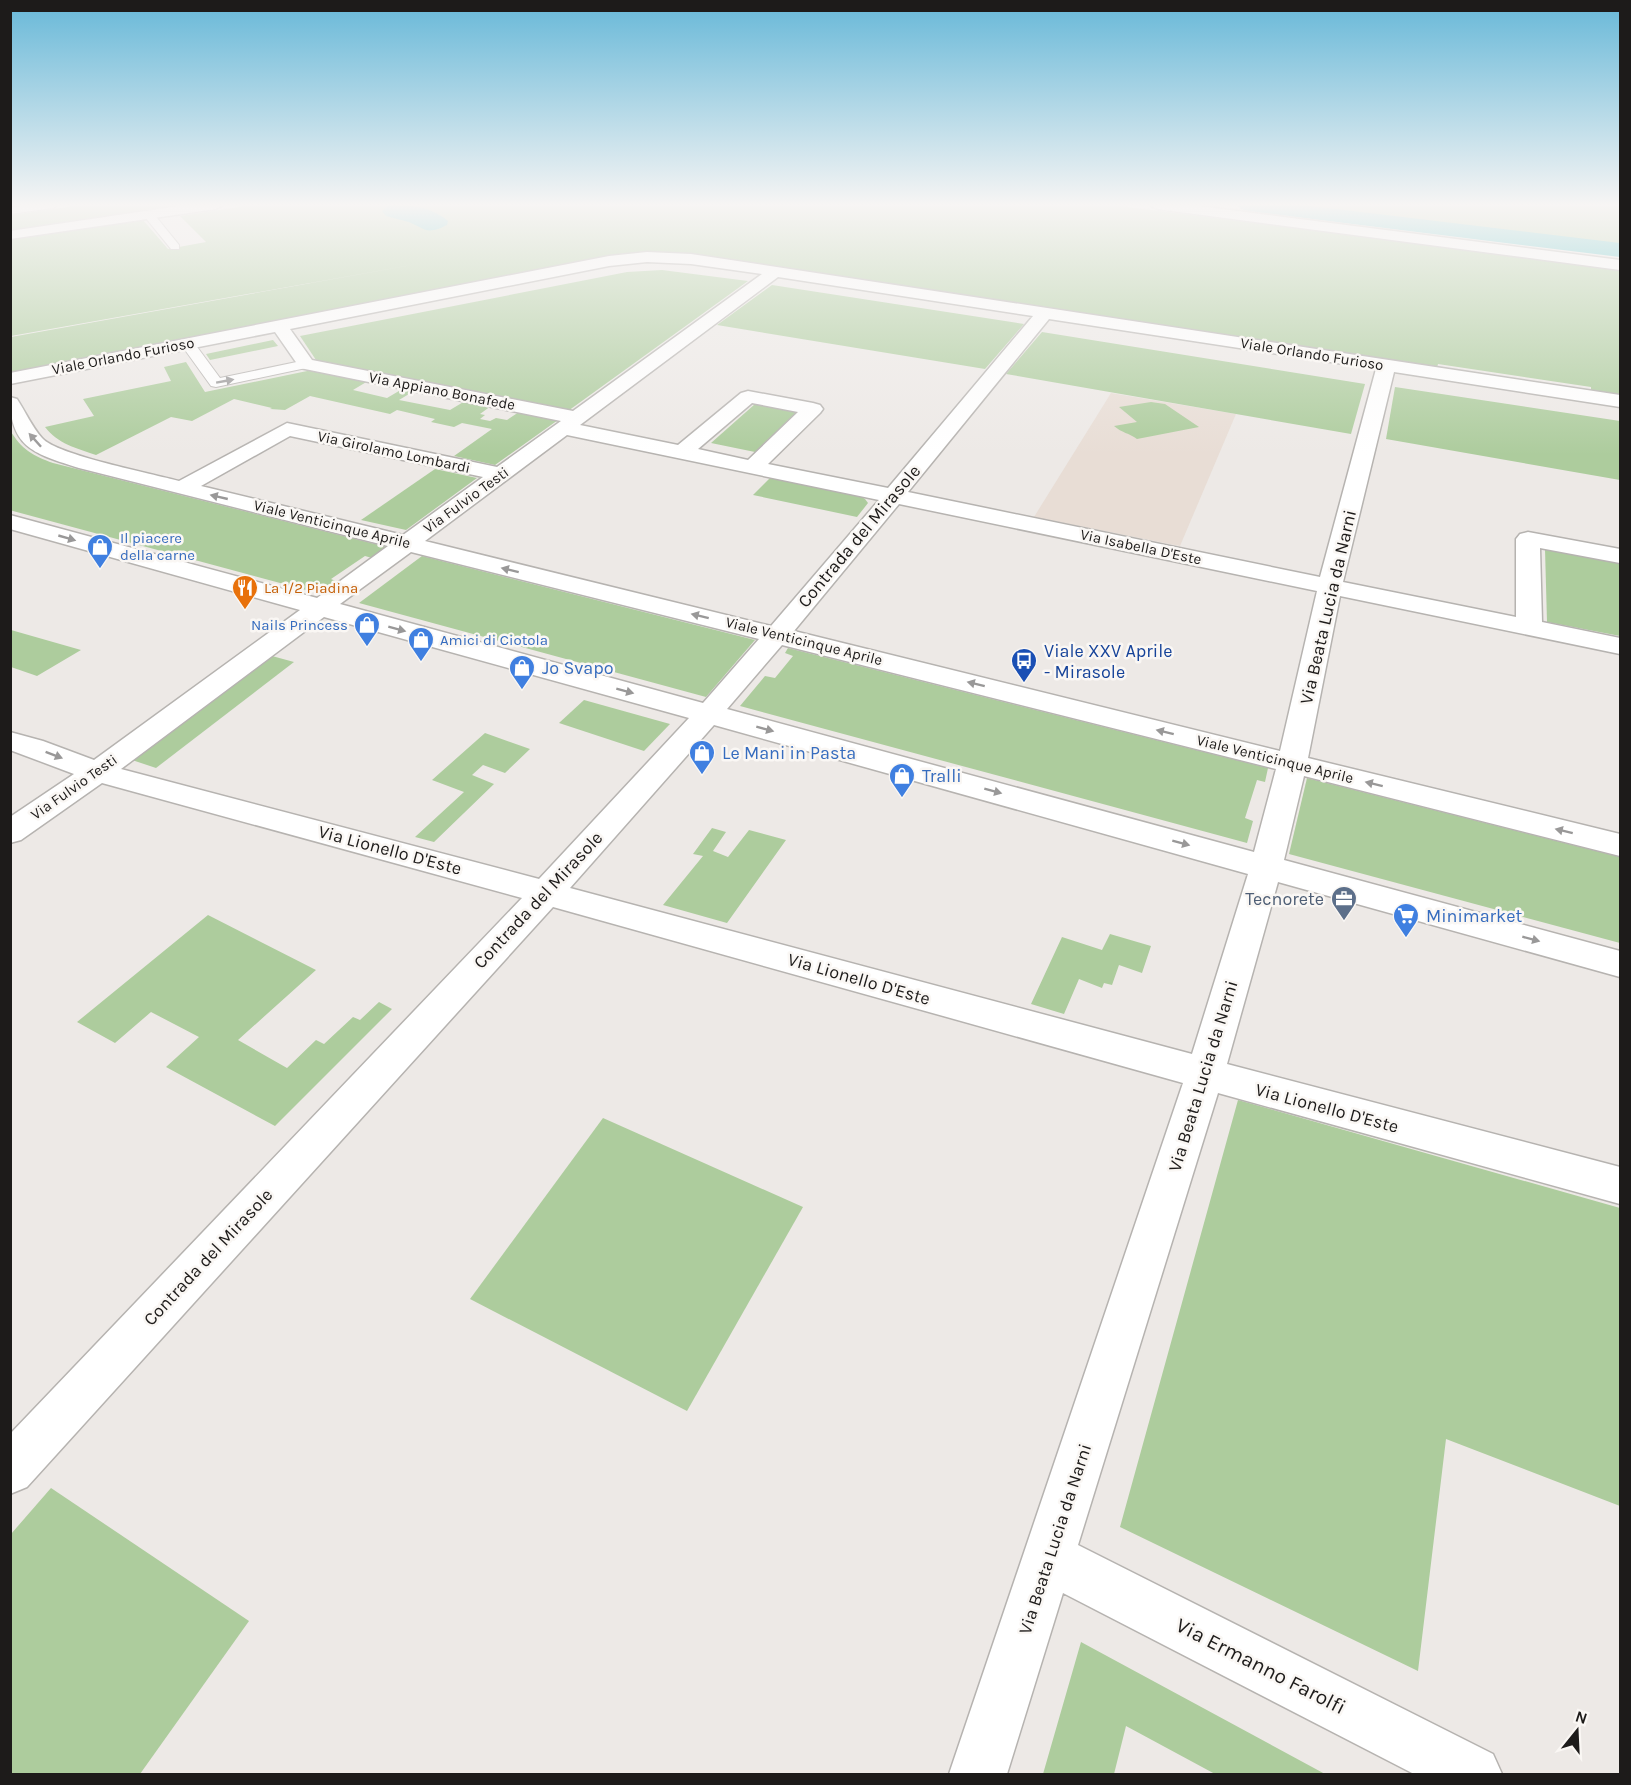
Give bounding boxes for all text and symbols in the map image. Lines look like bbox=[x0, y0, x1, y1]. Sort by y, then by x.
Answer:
street label: Viale Orlando Furioso bbox=[50, 333, 196, 379]
street label: Viale Orlando Furioso bbox=[1239, 334, 1385, 374]
street label: Via Appiano Bonafede bbox=[367, 368, 517, 414]
one-way arrow bbox=[216, 376, 235, 385]
street label: Via Girolamo Lombardi bbox=[316, 427, 472, 477]
one-way arrow bbox=[28, 432, 42, 447]
street label: Contrada del Mirasole bbox=[793, 460, 925, 612]
street label: Via Fulvio Testi bbox=[420, 463, 512, 537]
one-way arrow bbox=[210, 491, 229, 501]
street label: Viale Venticinque Aprile bbox=[252, 496, 412, 552]
street label: Via Beata Lucia da Narni bbox=[1295, 508, 1361, 706]
street label: Via Isabella D'Este bbox=[1079, 525, 1203, 569]
place label: Il piacere della carne bbox=[120, 529, 195, 564]
shop icon: Il piacere della carne bbox=[85, 532, 115, 570]
one-way arrow bbox=[58, 534, 76, 543]
one-way arrow bbox=[501, 564, 520, 574]
restaurant icon: La 1/2 Piadina bbox=[230, 573, 260, 611]
place label: La 1/2 Piadina bbox=[264, 579, 358, 597]
shop icon: Nails Princess bbox=[352, 610, 382, 648]
one-way arrow bbox=[691, 610, 709, 620]
street label: Viale Venticinque Aprile bbox=[724, 613, 884, 669]
place label: Nails Princess bbox=[251, 616, 348, 634]
one-way arrow bbox=[388, 625, 406, 634]
shop icon: Amici di Ciotola bbox=[406, 625, 436, 663]
place label: Amici di Ciotola bbox=[440, 631, 548, 649]
place label: Viale XXV Aprile - Mirasole bbox=[1044, 640, 1172, 683]
bus stop icon: Viale XXV Aprile - Mirasole bbox=[1009, 646, 1039, 684]
shop icon: Jo Svapo bbox=[507, 653, 537, 691]
place label: Jo Svapo bbox=[542, 657, 614, 679]
one-way arrow bbox=[967, 679, 985, 689]
one-way arrow bbox=[616, 687, 634, 696]
one-way arrow bbox=[755, 724, 774, 734]
one-way arrow bbox=[1156, 726, 1174, 736]
street label: Viale Venticinque Aprile bbox=[1195, 731, 1355, 787]
shop icon: Le Mani in Pasta bbox=[687, 738, 717, 776]
place label: Le Mani in Pasta bbox=[722, 742, 856, 764]
street label: Via Fulvio Testi bbox=[27, 751, 121, 823]
one-way arrow bbox=[45, 751, 63, 760]
shop icon: Tralli bbox=[887, 761, 917, 799]
place label: Tralli bbox=[922, 765, 962, 787]
one-way arrow bbox=[1365, 779, 1384, 789]
one-way arrow bbox=[984, 787, 1002, 797]
street label: Via Lionello D'Este bbox=[316, 820, 464, 880]
one-way arrow bbox=[1555, 826, 1573, 836]
street label: Contrada del Mirasole bbox=[469, 827, 607, 973]
one-way arrow bbox=[1172, 839, 1190, 848]
office icon: Tecnorete bbox=[1329, 884, 1359, 922]
place label: Tecnorete bbox=[1245, 888, 1324, 910]
supermarket icon: Minimarket bbox=[1391, 901, 1421, 939]
place label: Minimarket bbox=[1426, 905, 1522, 927]
one-way arrow bbox=[1522, 935, 1540, 944]
street label: Via Lionello D'Este bbox=[785, 948, 933, 1010]
street label: Via Beata Lucia da Narni bbox=[1163, 978, 1243, 1174]
street label: Via Lionello D'Este bbox=[1253, 1078, 1401, 1138]
street label: Contrada del Mirasole bbox=[139, 1184, 277, 1330]
street label: Via Beata Lucia da Narni bbox=[1014, 1441, 1096, 1637]
street label: Via Ermanno Farolfi bbox=[1172, 1613, 1350, 1719]
north arrow bbox=[1547, 1701, 1607, 1761]
text: N bbox=[1573, 1706, 1590, 1728]

